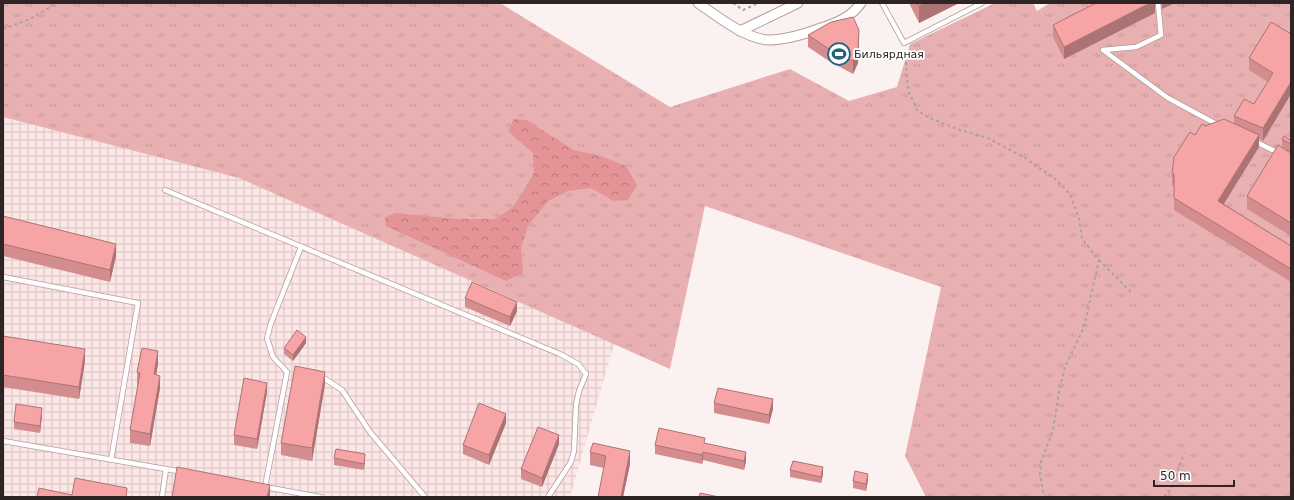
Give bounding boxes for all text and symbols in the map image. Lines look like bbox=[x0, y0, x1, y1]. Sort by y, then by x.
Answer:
sports icon: Бильярдная bbox=[826, 41, 852, 67]
place label: Бильярдная bbox=[854, 48, 924, 61]
scale bar bbox=[1154, 462, 1234, 488]
text: 50 m bbox=[1160, 469, 1191, 483]

